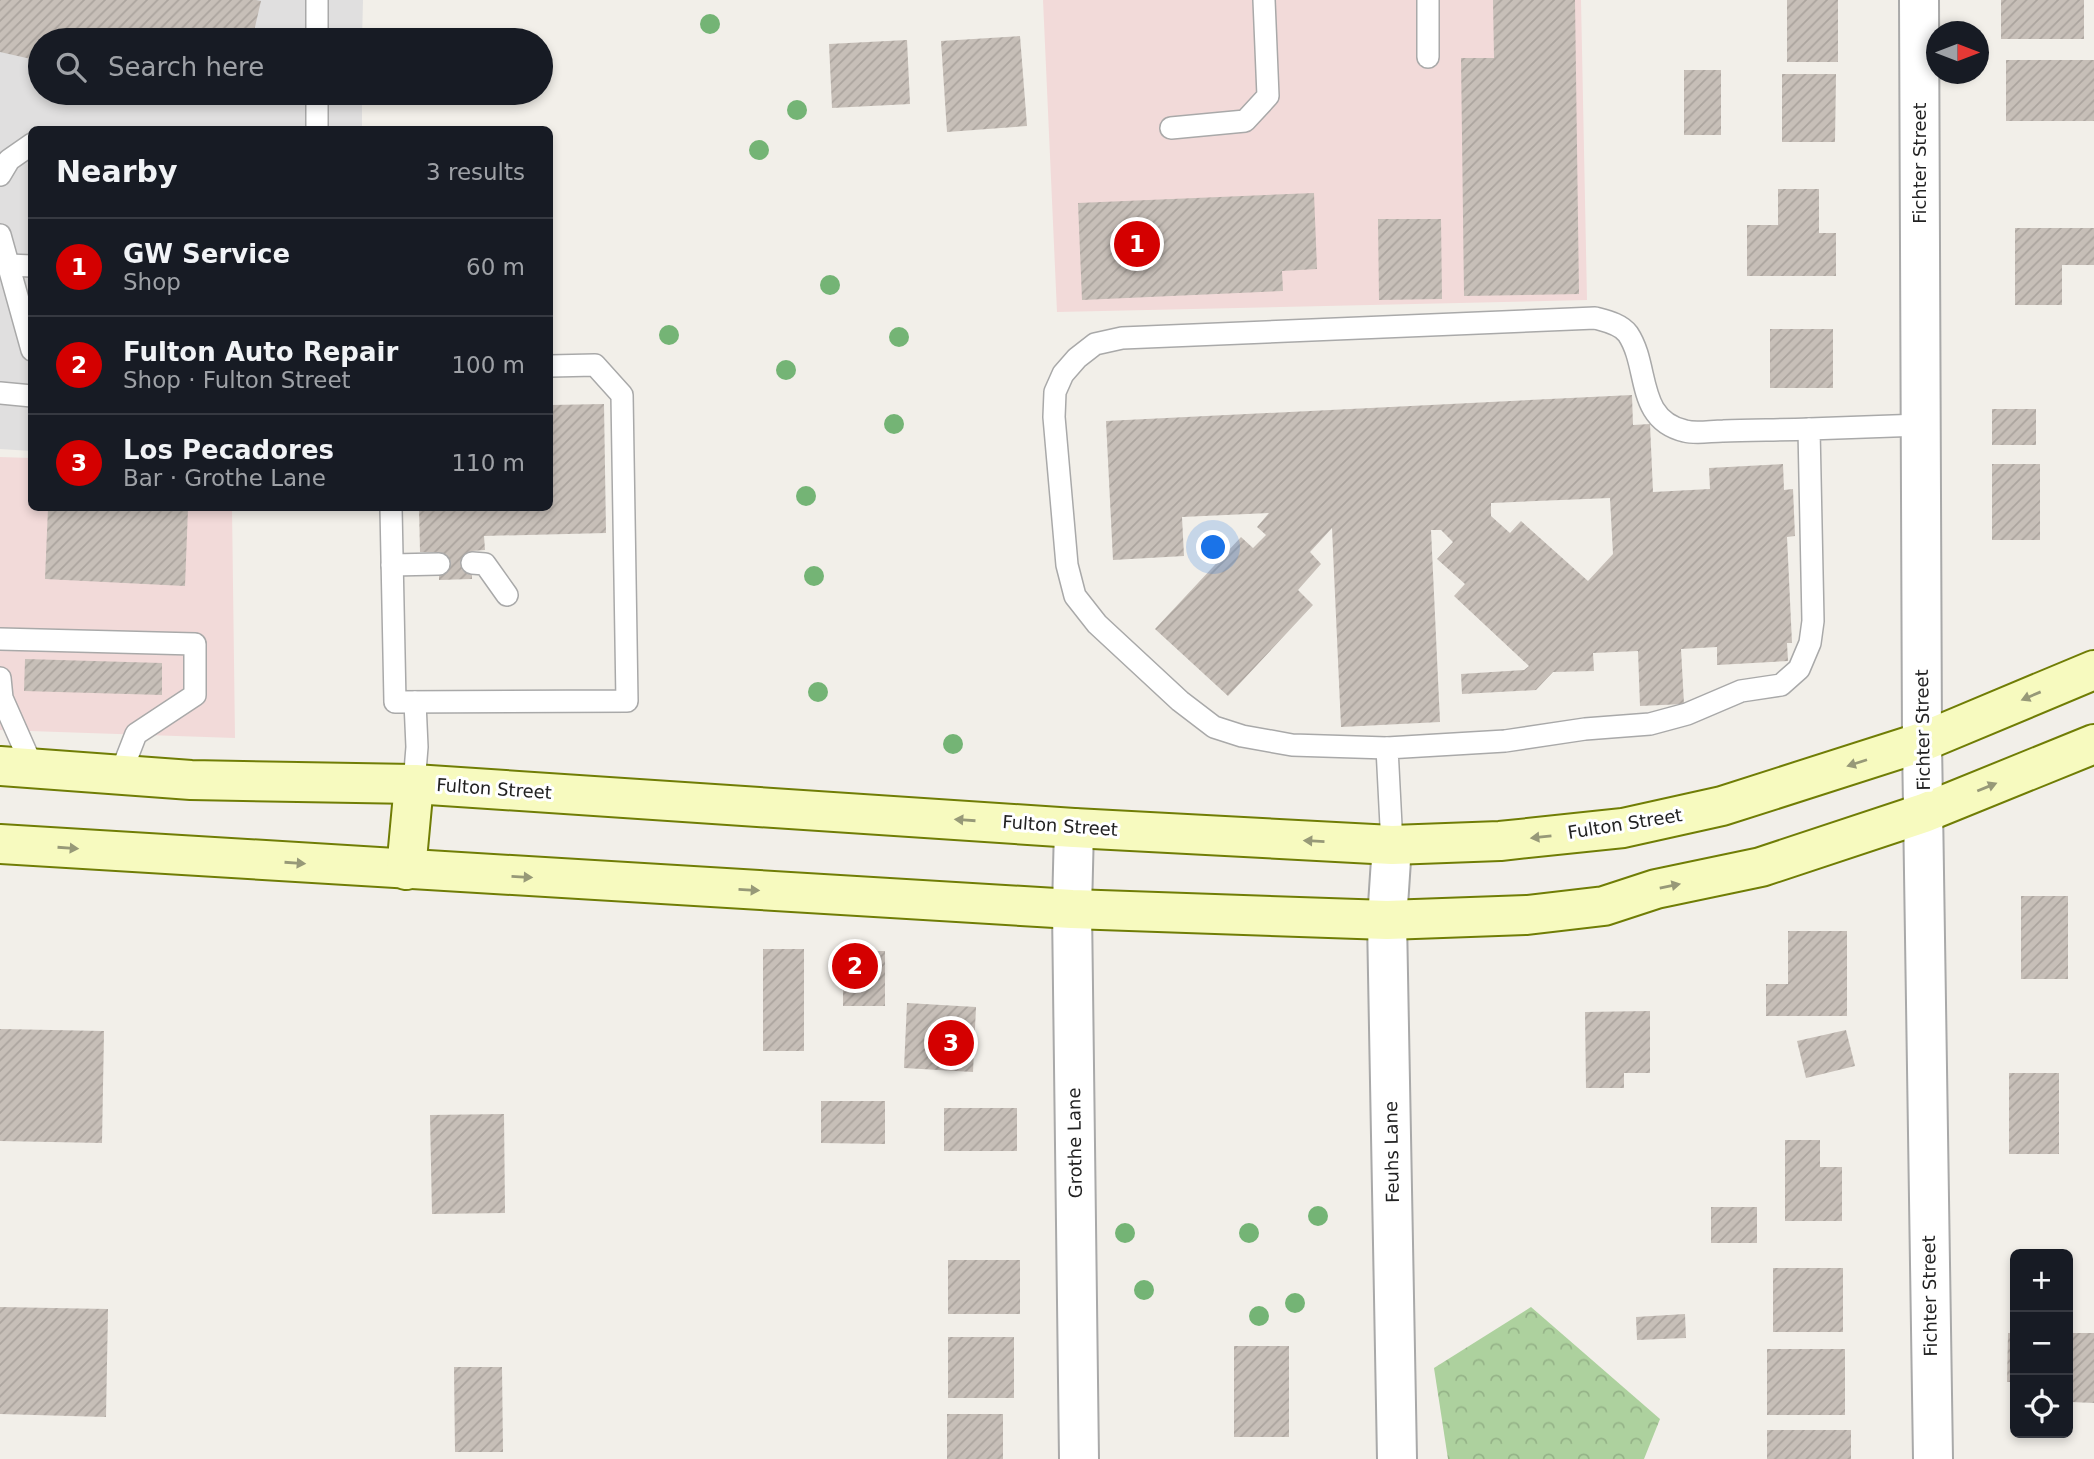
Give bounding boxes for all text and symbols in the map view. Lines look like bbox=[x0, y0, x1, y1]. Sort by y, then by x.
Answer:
north arrow bbox=[1926, 21, 1989, 84]
search box bbox=[28, 28, 553, 105]
icon: search bbox=[52, 48, 90, 86]
text: Search here bbox=[108, 52, 264, 82]
street label: Fichter Street bbox=[1909, 102, 1930, 224]
text: Nearby bbox=[56, 154, 178, 189]
text: 3 results bbox=[426, 159, 525, 185]
pin: 1 bbox=[1114, 218, 1160, 270]
text: GW Service bbox=[123, 239, 290, 269]
text: 1 bbox=[71, 254, 87, 280]
text: 60 m bbox=[466, 254, 525, 280]
text: Shop bbox=[123, 269, 181, 295]
text: Fulton Auto Repair bbox=[123, 337, 398, 367]
text: 2 bbox=[71, 352, 87, 378]
text: 100 m bbox=[451, 352, 525, 378]
text: Shop · Fulton Street bbox=[123, 367, 351, 393]
text: Los Pecadores bbox=[123, 435, 334, 465]
text: 3 bbox=[71, 450, 87, 476]
text: 110 m bbox=[451, 450, 525, 476]
text: Bar · Grothe Lane bbox=[123, 465, 326, 491]
your location bbox=[1196, 530, 1230, 564]
street label: Fichter Street bbox=[1911, 669, 1934, 791]
one-way arrow bbox=[2021, 690, 2041, 702]
one-way arrow bbox=[1846, 758, 1867, 769]
street label: Fulton Street bbox=[436, 774, 552, 803]
one-way arrow bbox=[1977, 782, 1998, 793]
street label: Fulton Street bbox=[1566, 804, 1684, 843]
street label: Fulton Street bbox=[1002, 811, 1118, 840]
one-way arrow bbox=[954, 815, 976, 826]
one-way arrow bbox=[1530, 832, 1552, 843]
one-way arrow bbox=[1303, 835, 1325, 846]
one-way arrow bbox=[57, 843, 79, 854]
one-way arrow bbox=[284, 858, 306, 869]
one-way arrow bbox=[511, 871, 533, 882]
one-way arrow bbox=[1659, 881, 1681, 892]
one-way arrow bbox=[739, 885, 761, 896]
pin: 2 bbox=[832, 940, 878, 992]
pin: 3 bbox=[928, 1017, 974, 1069]
street label: Grothe Lane bbox=[1063, 1087, 1086, 1199]
street label: Feuhs Lane bbox=[1380, 1101, 1403, 1203]
street label: Fichter Street bbox=[1918, 1235, 1941, 1357]
map controls bbox=[2010, 1249, 2073, 1438]
button: + bbox=[2010, 1249, 2073, 1312]
button: − bbox=[2010, 1312, 2073, 1375]
button: locate bbox=[2010, 1375, 2073, 1438]

